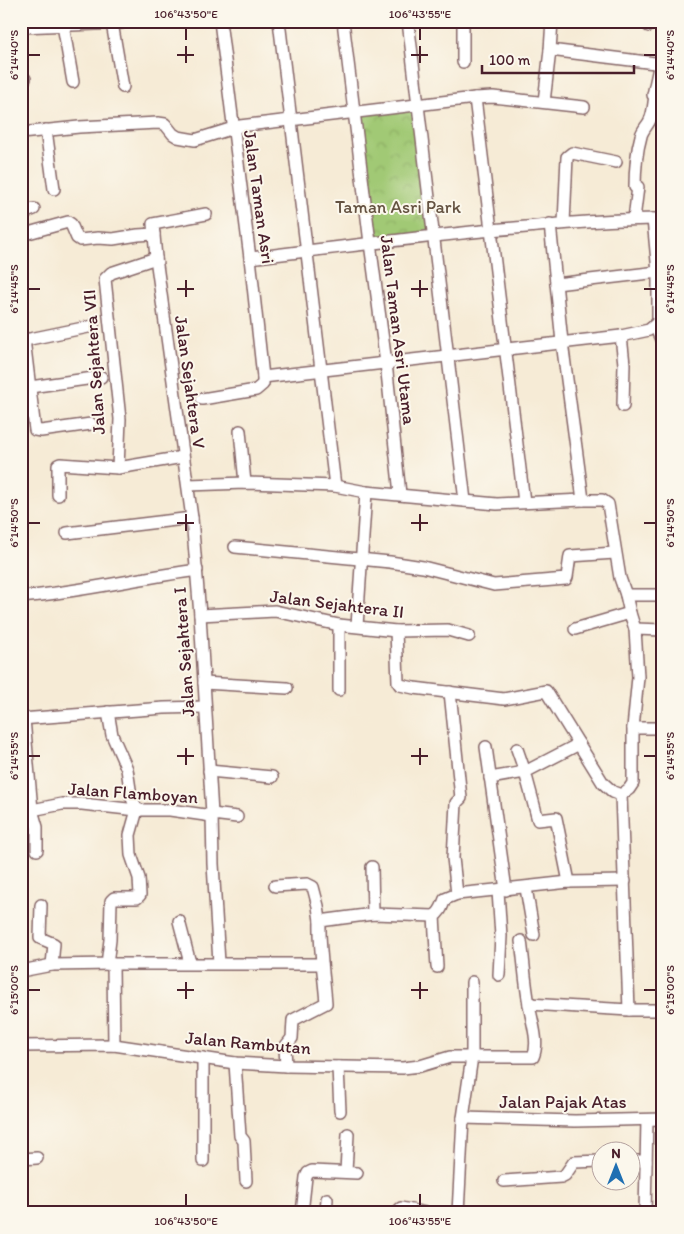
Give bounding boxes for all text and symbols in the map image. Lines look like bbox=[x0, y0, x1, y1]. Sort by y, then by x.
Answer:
text: 106°43'50"E bbox=[154, 7, 218, 21]
text: 106°43'55"E bbox=[389, 7, 452, 21]
text: 6°14'40"S bbox=[7, 29, 21, 80]
text: 6°14'40"S bbox=[663, 29, 677, 80]
scale bar bbox=[482, 42, 634, 74]
text: 100 m bbox=[489, 51, 531, 69]
street label: Jalan Taman Asri bbox=[239, 129, 279, 265]
park label: Taman Asri Park bbox=[335, 196, 462, 218]
street label: Jalan Taman Asri Utama bbox=[375, 234, 421, 427]
text: 6°14'45"S bbox=[7, 264, 21, 314]
text: 6°14'45"S bbox=[663, 264, 677, 314]
street label: Jalan Sejahtera VII bbox=[78, 289, 110, 435]
street label: Jalan Sejahtera V bbox=[170, 314, 210, 450]
text: 6°14'50"S bbox=[7, 498, 21, 548]
text: 6°14'50"S bbox=[663, 498, 677, 548]
street label: Jalan Sejahtera II bbox=[269, 585, 405, 623]
street label: Jalan Sejahtera I bbox=[168, 586, 200, 718]
text: 6°14'55"S bbox=[7, 731, 21, 780]
text: 6°14'55"S bbox=[663, 731, 677, 780]
street label: Jalan Flamboyan bbox=[67, 777, 199, 809]
text: 6°15'00"S bbox=[7, 965, 21, 1015]
text: 6°15'00"S bbox=[663, 965, 677, 1015]
street label: Jalan Rambutan bbox=[184, 1027, 312, 1059]
street label: Jalan Pajak Atas bbox=[499, 1091, 627, 1113]
north arrow bbox=[592, 1142, 642, 1192]
text: N bbox=[611, 1145, 621, 1162]
text: 106°43'50"E bbox=[154, 1214, 218, 1228]
text: 106°43'55"E bbox=[389, 1214, 452, 1228]

